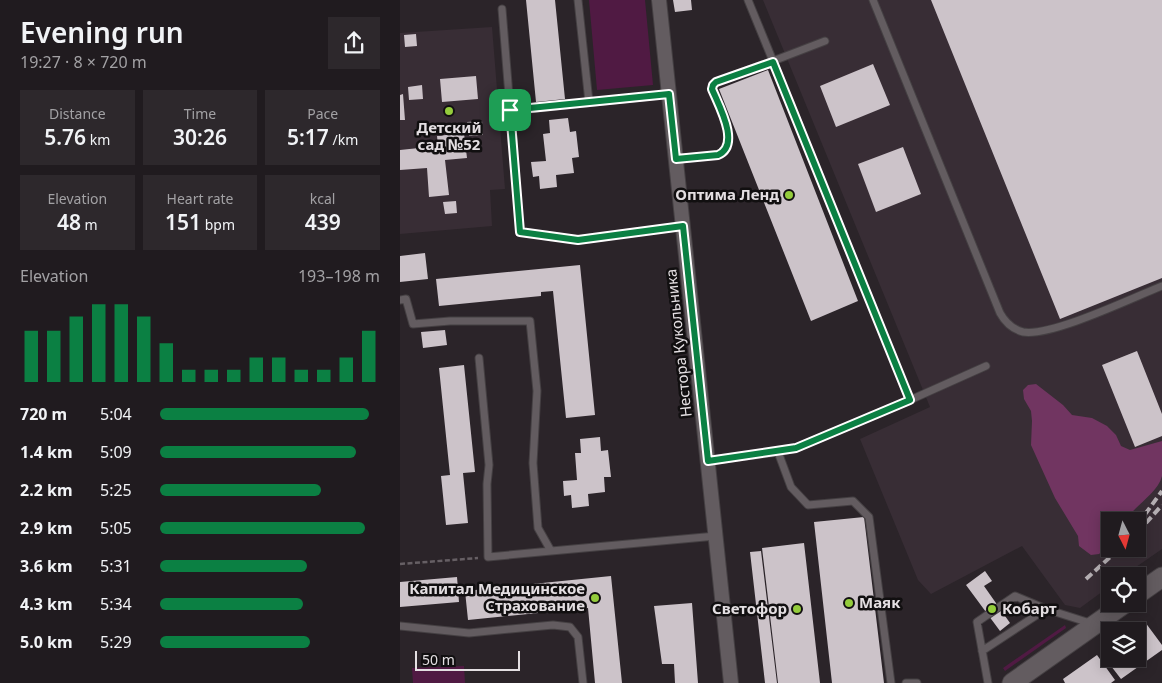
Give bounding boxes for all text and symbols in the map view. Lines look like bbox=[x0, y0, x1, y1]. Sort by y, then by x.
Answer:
text: Evening run bbox=[20, 13, 184, 51]
button: share bbox=[328, 17, 380, 69]
text: 19:27 · 8 × 720 m bbox=[20, 51, 147, 73]
pin bbox=[489, 89, 531, 131]
icon: arrive bbox=[496, 96, 524, 124]
text: Distance bbox=[49, 104, 106, 123]
text: Time bbox=[184, 104, 216, 123]
text: Pace bbox=[307, 104, 338, 123]
marker: Детский сад №52 bbox=[443, 105, 455, 117]
place label: Детский сад №52 bbox=[417, 117, 482, 154]
text: 5.76 bbox=[44, 123, 86, 151]
text: 30:26 bbox=[173, 123, 227, 151]
text: 5:17 bbox=[287, 123, 329, 151]
text: km bbox=[86, 130, 110, 149]
text: /km bbox=[329, 130, 358, 149]
place label: Оптима Ленд bbox=[675, 184, 779, 204]
text: Elevation bbox=[47, 189, 107, 208]
text: Heart rate bbox=[167, 189, 233, 208]
text: kcal bbox=[310, 189, 335, 208]
marker: Оптима Ленд bbox=[783, 189, 795, 201]
text: 48 bbox=[57, 208, 81, 236]
text: 151 bbox=[165, 208, 201, 236]
text: 439 bbox=[305, 208, 341, 236]
text: m bbox=[81, 215, 98, 234]
text: bpm bbox=[201, 215, 235, 234]
text: Elevation bbox=[20, 265, 88, 287]
text: 193–198 m bbox=[298, 265, 380, 287]
street label: Нестора Кукольника bbox=[660, 268, 696, 418]
text: 720 m bbox=[20, 403, 67, 425]
text: 5:04 bbox=[100, 403, 132, 425]
text: 1.4 km bbox=[20, 441, 72, 463]
text: 5:09 bbox=[100, 441, 132, 463]
text: 2.2 km bbox=[20, 479, 72, 501]
text: 5:25 bbox=[100, 479, 132, 501]
north arrow bbox=[1101, 512, 1146, 558]
map controls bbox=[1101, 512, 1146, 667]
text: 2.9 km bbox=[20, 517, 72, 539]
text: 5:05 bbox=[100, 517, 132, 539]
text: 3.6 km bbox=[20, 555, 72, 577]
text: 5:31 bbox=[100, 555, 132, 577]
button: locate bbox=[1101, 567, 1146, 612]
place label: Капитал Медицинское Страхование bbox=[409, 578, 585, 615]
marker: Капитал Медицинское Страхование bbox=[589, 592, 601, 604]
place label: Маяк bbox=[859, 592, 901, 612]
text: 4.3 km bbox=[20, 593, 72, 615]
text: 5:34 bbox=[100, 593, 132, 615]
marker: Маяк bbox=[843, 597, 855, 609]
place label: Светофор bbox=[712, 598, 787, 618]
place label: Кобарт bbox=[1002, 598, 1057, 618]
marker: Светофор bbox=[791, 603, 803, 615]
marker: Кобарт bbox=[986, 603, 998, 615]
button: layers bbox=[1101, 622, 1146, 667]
text: 5.0 km bbox=[20, 631, 72, 653]
text: 5:29 bbox=[100, 631, 132, 653]
scale bar bbox=[415, 648, 520, 671]
text: 50 m bbox=[422, 650, 455, 669]

